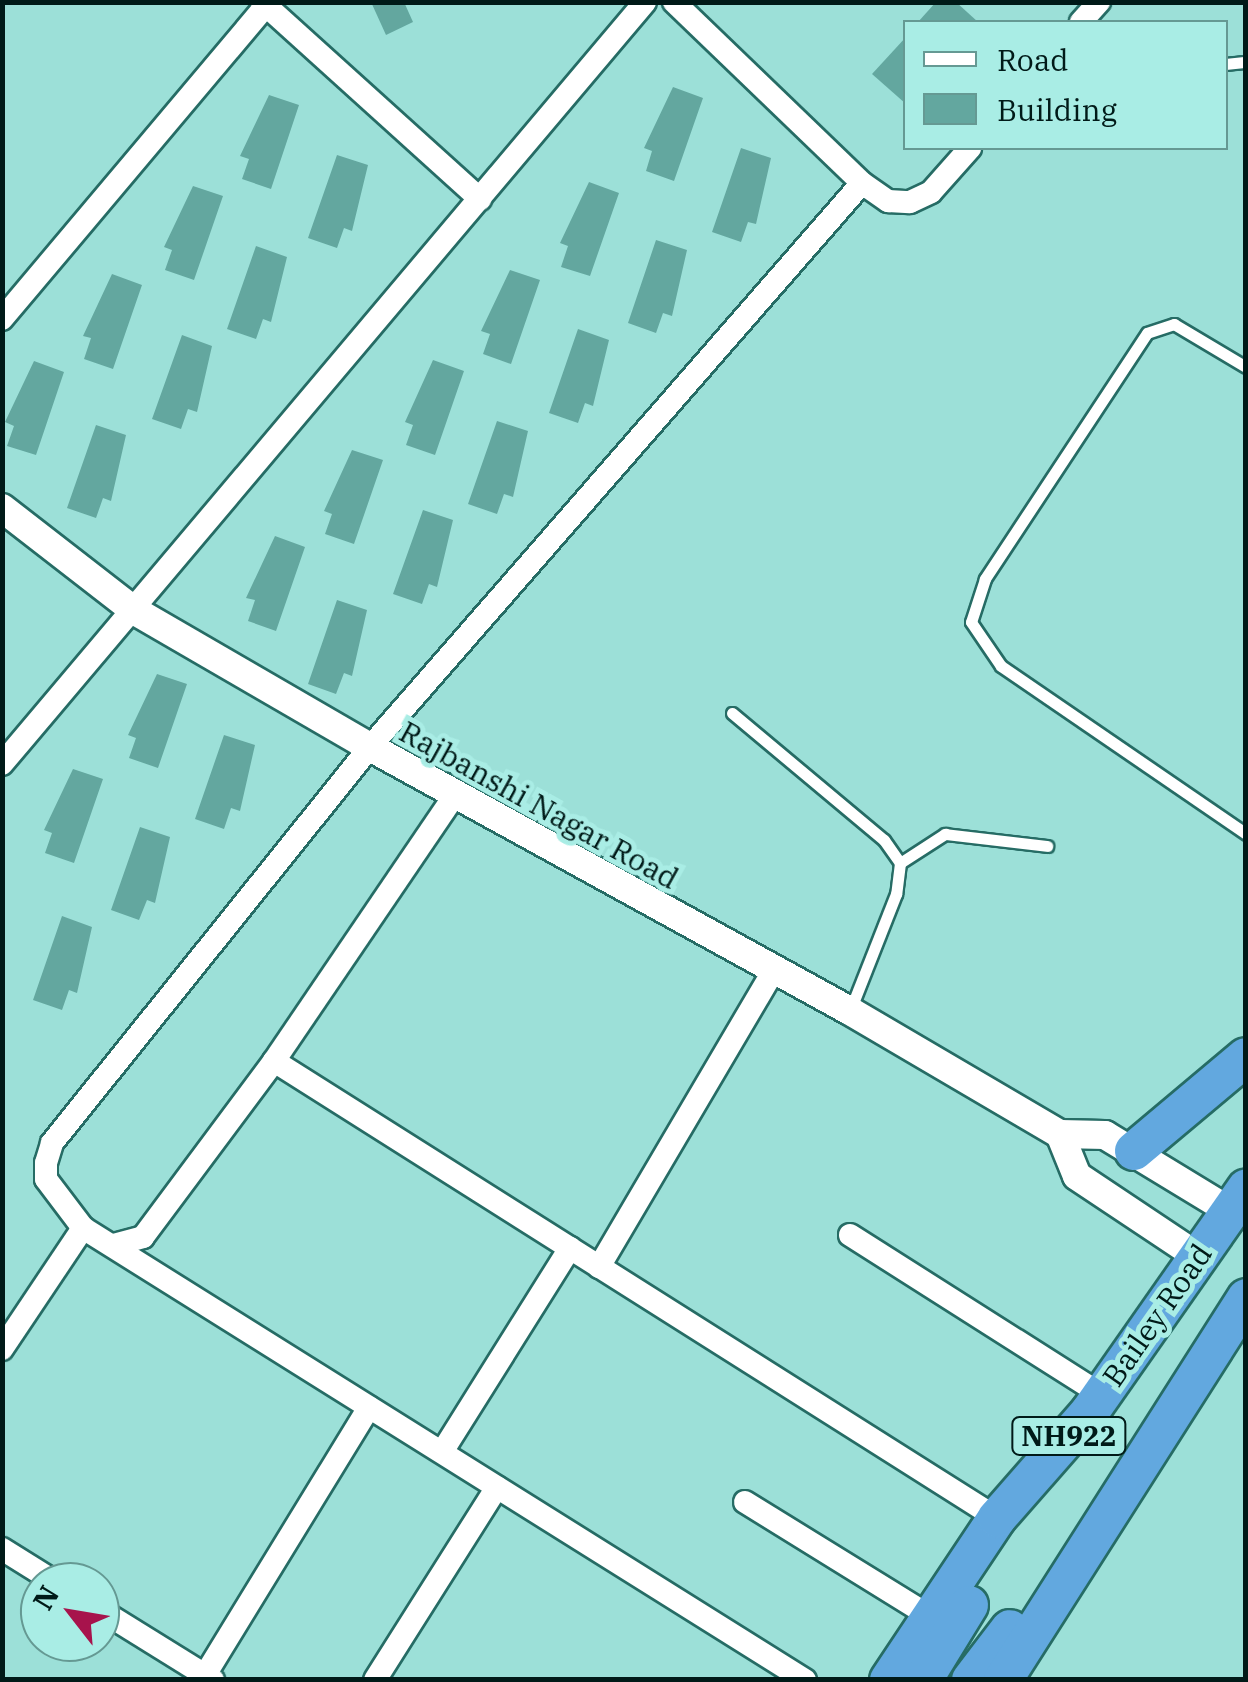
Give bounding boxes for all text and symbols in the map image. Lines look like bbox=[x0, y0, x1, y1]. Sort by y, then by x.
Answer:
legend bbox=[903, 20, 1228, 150]
text: Road bbox=[997, 40, 1069, 79]
text: Building bbox=[997, 90, 1117, 129]
street label: Rajbanshi Nagar Road bbox=[393, 713, 685, 897]
street label: Bailey Road bbox=[1095, 1237, 1219, 1393]
road number: NH922 bbox=[1009, 1413, 1129, 1459]
north arrow bbox=[20, 1562, 120, 1662]
text: N bbox=[24, 1578, 67, 1616]

